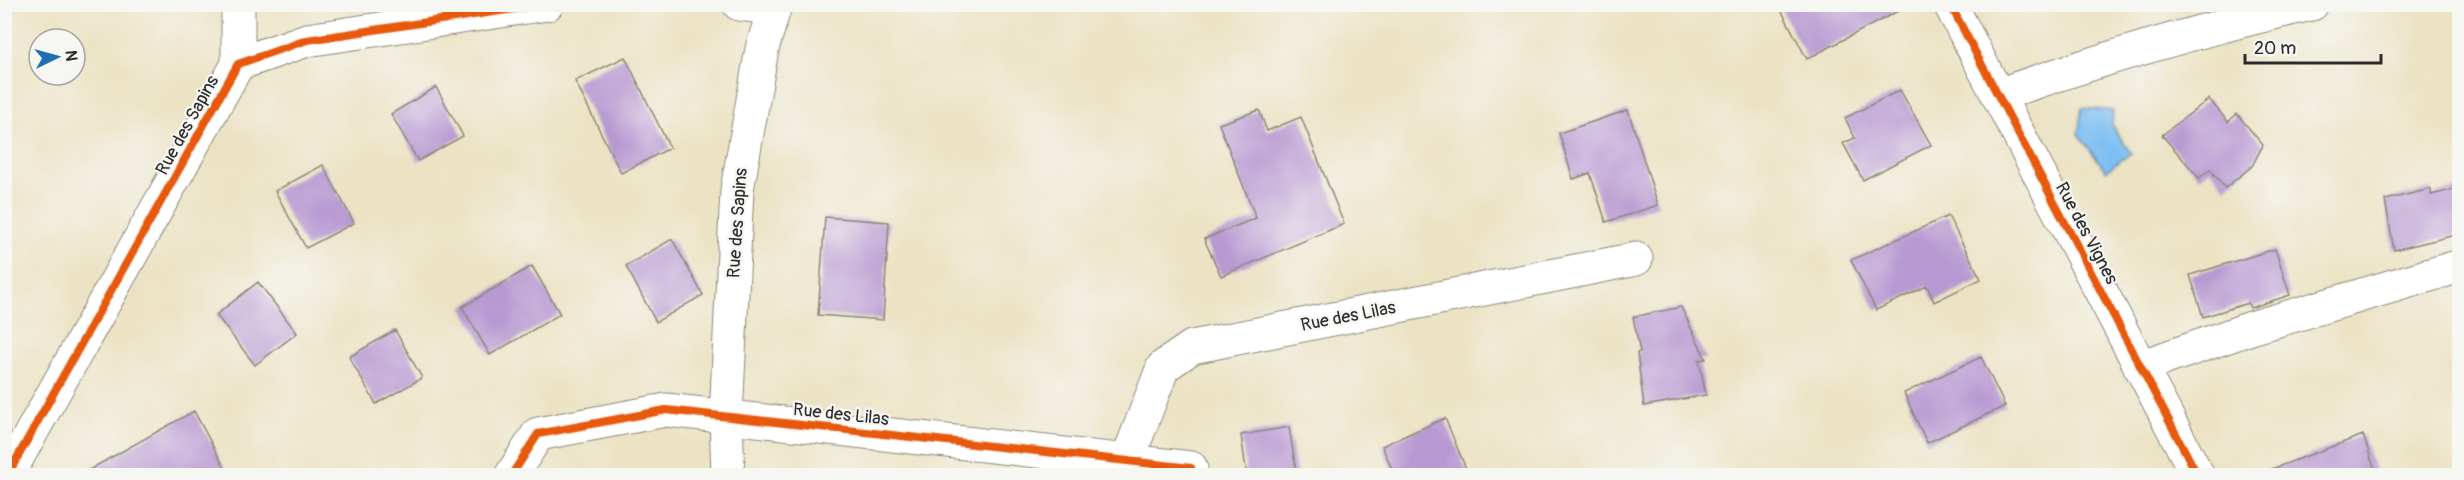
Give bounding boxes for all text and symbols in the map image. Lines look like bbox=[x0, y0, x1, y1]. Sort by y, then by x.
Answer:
north arrow bbox=[27, 27, 87, 87]
scale bar bbox=[2245, 27, 2382, 65]
text: 20 m bbox=[2254, 37, 2296, 60]
text: N bbox=[61, 50, 81, 62]
street label: Rue des Sapins bbox=[151, 71, 224, 179]
street label: Rue des Sapins bbox=[722, 167, 753, 279]
street label: Rue des Vignes bbox=[2050, 178, 2123, 288]
street label: Rue des Lilas bbox=[1299, 296, 1397, 337]
street label: Rue des Lilas bbox=[792, 398, 890, 431]

